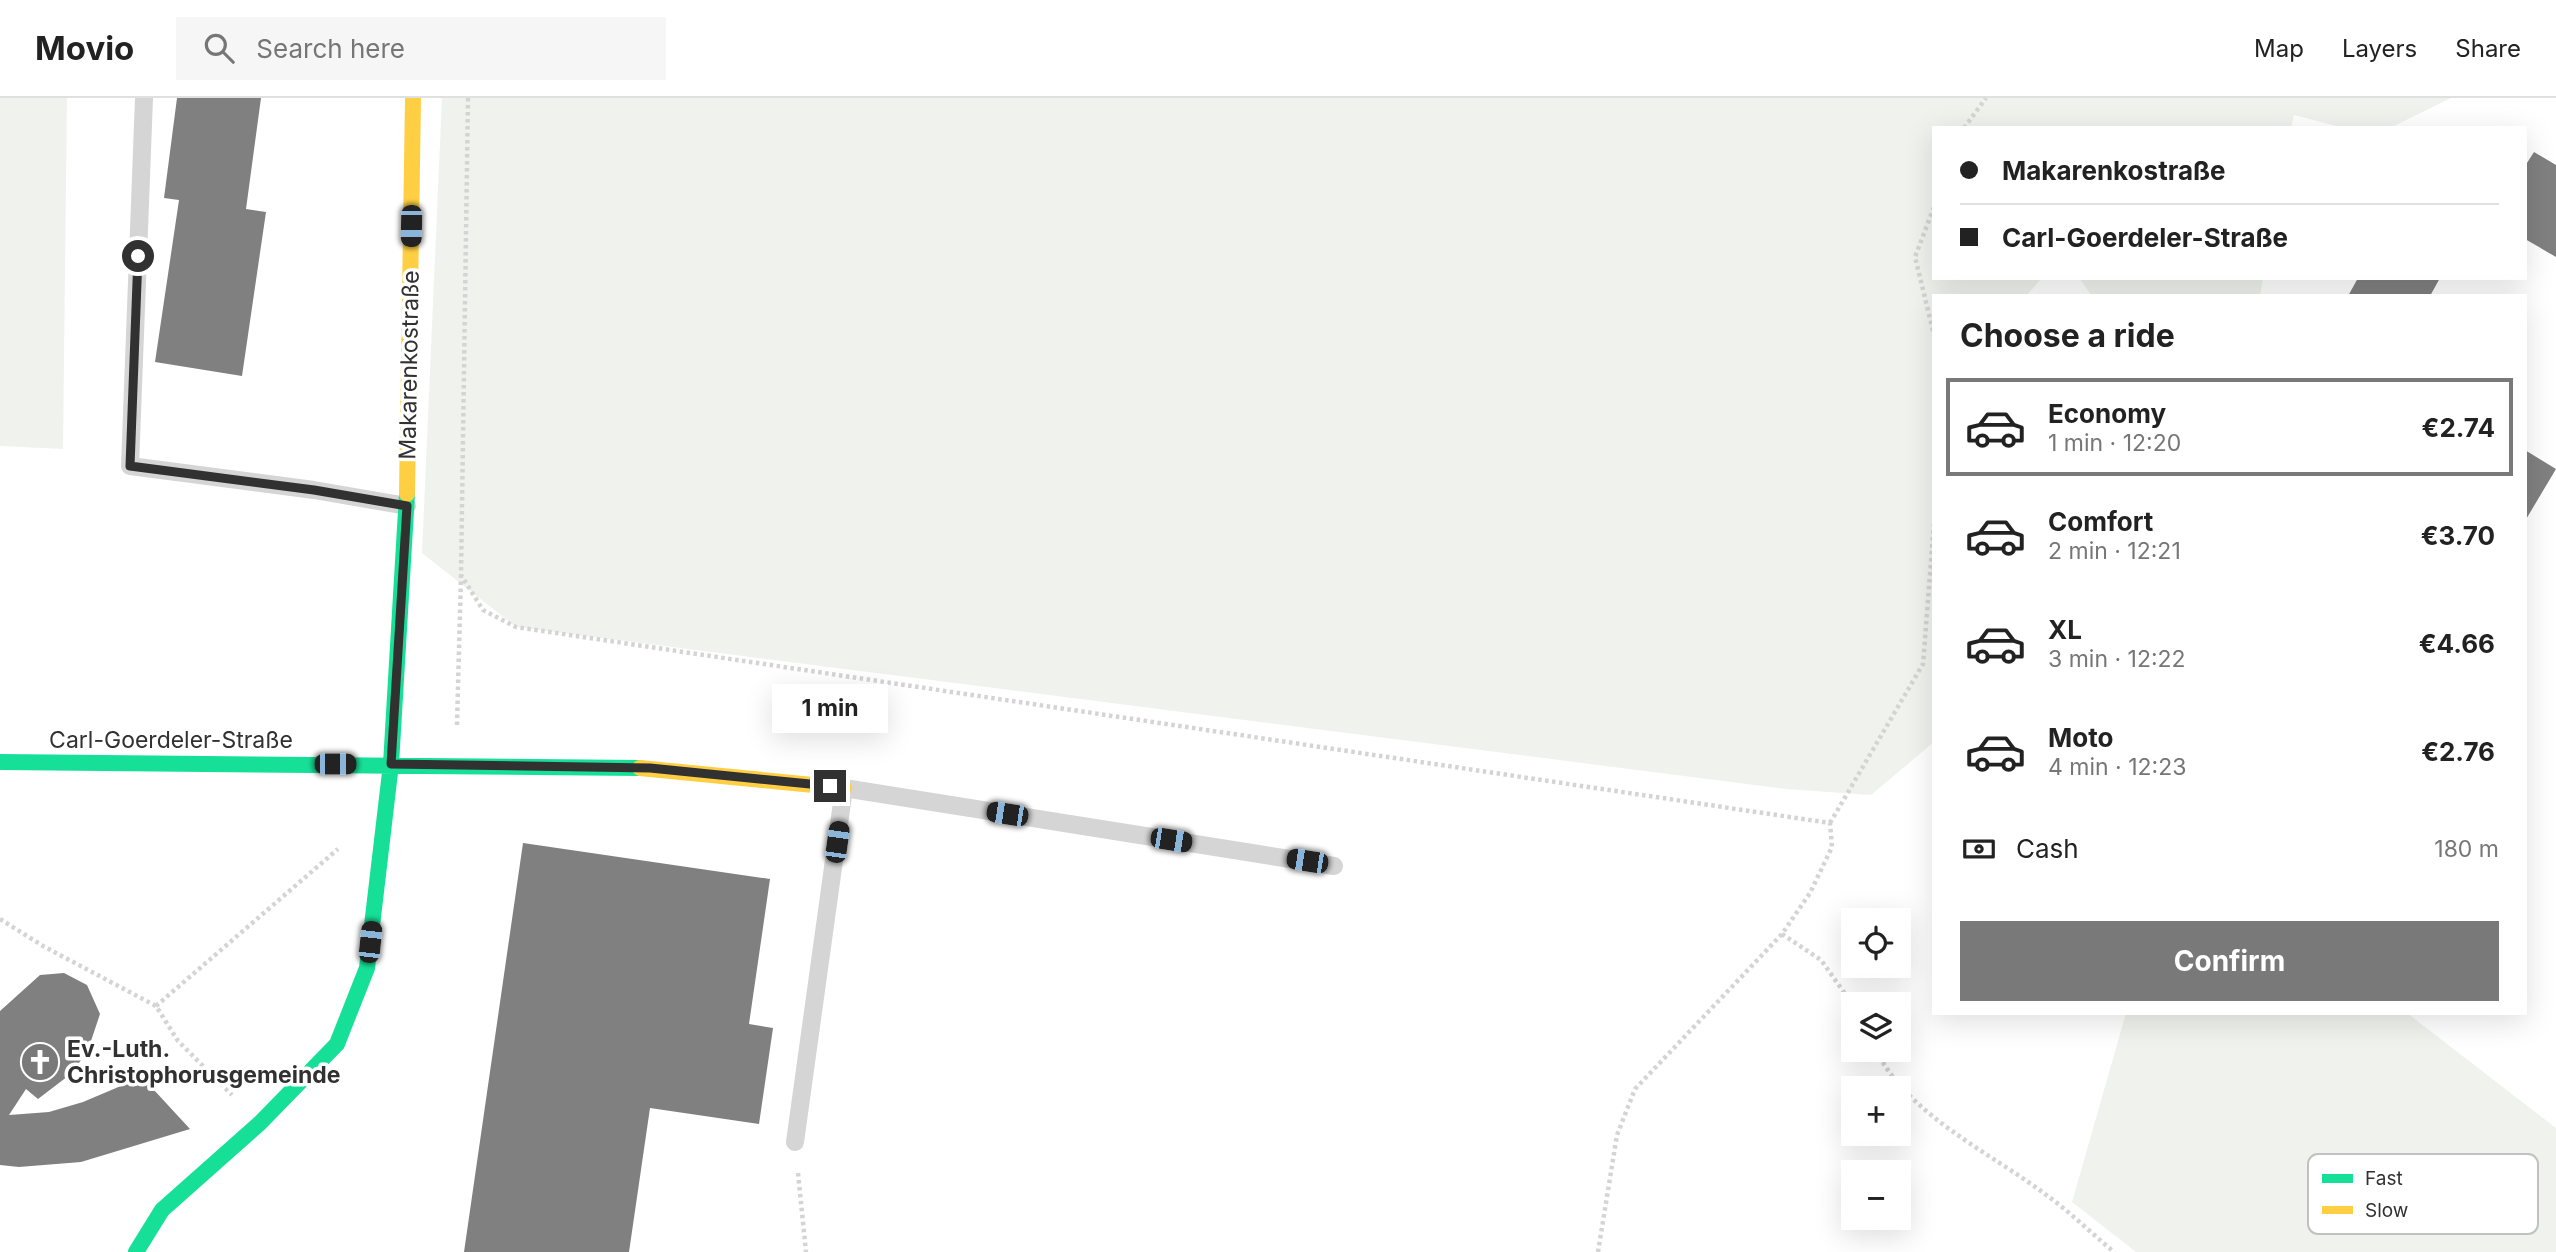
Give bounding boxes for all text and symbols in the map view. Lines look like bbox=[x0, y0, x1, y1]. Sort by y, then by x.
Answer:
search box bbox=[176, 17, 666, 80]
text: Movio bbox=[35, 28, 134, 68]
icon: search bbox=[200, 29, 238, 67]
text: Search here bbox=[256, 33, 405, 64]
text: Map bbox=[2254, 34, 2304, 63]
text: Layers bbox=[2342, 34, 2417, 63]
text: Share bbox=[2455, 34, 2521, 63]
text: Makarenkostraße bbox=[2002, 155, 2226, 186]
car bbox=[401, 205, 422, 247]
text: Carl-Goerdeler-Straße bbox=[2002, 222, 2288, 253]
route start bbox=[122, 240, 154, 272]
street label: Makarenkostraße bbox=[393, 270, 425, 460]
text: Choose a ride bbox=[1960, 316, 2175, 355]
icon: car bbox=[1964, 396, 2027, 459]
text: Economy bbox=[2048, 398, 2166, 429]
text: €2.74 bbox=[2422, 412, 2495, 443]
text: 1 min · 12:20 bbox=[2048, 429, 2181, 457]
icon: car bbox=[1964, 504, 2027, 567]
text: Comfort bbox=[2048, 506, 2153, 537]
text: €3.70 bbox=[2421, 520, 2495, 551]
text: 2 min · 12:21 bbox=[2048, 537, 2181, 565]
icon: car bbox=[1964, 612, 2027, 675]
text: XL bbox=[2048, 614, 2082, 645]
text: €4.66 bbox=[2419, 628, 2495, 659]
text: 3 min · 12:22 bbox=[2048, 645, 2186, 673]
callout: 1 min bbox=[772, 684, 888, 734]
text: 1 min bbox=[802, 694, 858, 722]
icon: car bbox=[1964, 720, 2027, 783]
text: Moto bbox=[2048, 722, 2113, 753]
street label: Carl-Goerdeler-Straße bbox=[49, 726, 293, 754]
text: €2.76 bbox=[2421, 736, 2495, 767]
text: 4 min · 12:23 bbox=[2048, 753, 2186, 781]
car bbox=[315, 754, 357, 775]
route end bbox=[814, 770, 846, 802]
car bbox=[985, 800, 1030, 828]
car bbox=[824, 820, 851, 864]
car bbox=[1149, 826, 1194, 854]
icon: cash bbox=[1960, 830, 1998, 868]
text: Cash bbox=[2016, 833, 2079, 864]
text: 180 m bbox=[2434, 835, 2499, 863]
car bbox=[1285, 847, 1330, 875]
map controls bbox=[1841, 908, 1911, 1230]
button: locate bbox=[1841, 908, 1911, 978]
car bbox=[358, 920, 383, 964]
button: Confirm bbox=[1960, 921, 2499, 1001]
button: layers bbox=[1841, 992, 1911, 1062]
place label: Ev.-Luth. Christophorusgemeinde bbox=[67, 1035, 340, 1089]
church icon: Ev.-Luth. Christophorusgemeinde bbox=[19, 1041, 61, 1083]
button: + bbox=[1841, 1076, 1911, 1146]
legend bbox=[2308, 1154, 2538, 1234]
button: − bbox=[1841, 1160, 1911, 1230]
text: Fast bbox=[2365, 1167, 2403, 1190]
text: Slow bbox=[2365, 1199, 2408, 1222]

